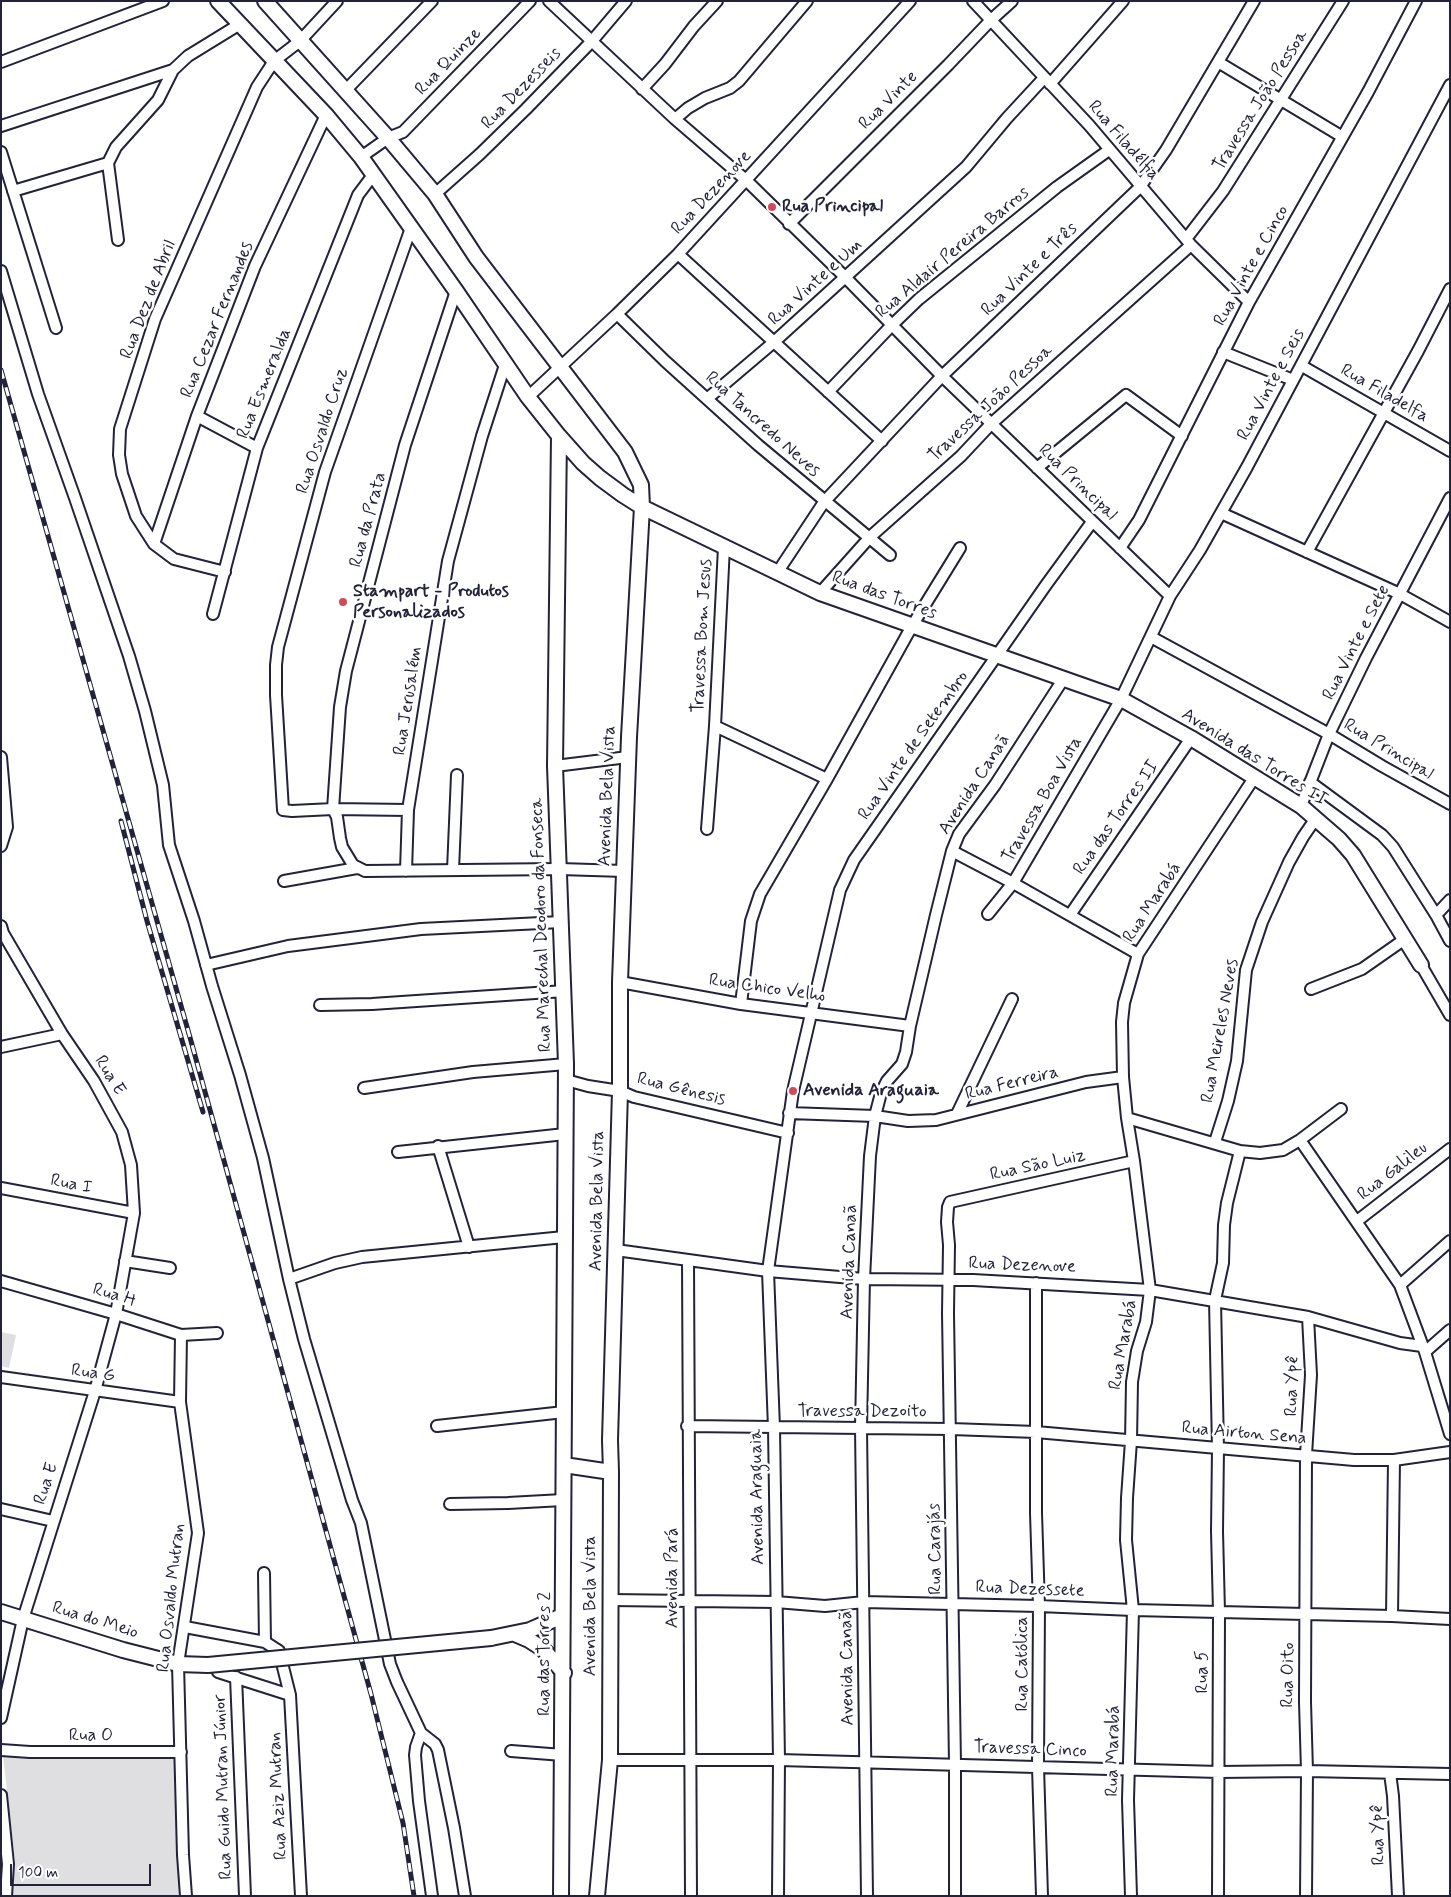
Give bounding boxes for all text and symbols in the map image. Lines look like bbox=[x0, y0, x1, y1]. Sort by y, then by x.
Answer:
street label: Rua Quinze bbox=[411, 23, 487, 101]
street label: Travessa João Pessoa bbox=[1209, 26, 1313, 176]
street label: Rua Dezesseis bbox=[477, 43, 567, 135]
street label: Rua Vinte bbox=[855, 67, 923, 135]
street label: Rua Filadélfia bbox=[1082, 97, 1164, 185]
street label: Rua Dezenove bbox=[667, 146, 757, 240]
street label: Rua Aldair Pereira Barros bbox=[872, 182, 1034, 324]
place label: Rua Principal bbox=[782, 196, 883, 218]
marker: Rua Principal bbox=[766, 201, 778, 213]
street label: Rua Vinte e Cinco bbox=[1210, 202, 1294, 330]
street label: Rua Vinte e Três bbox=[977, 219, 1083, 321]
street label: Rua Vinte e Um bbox=[764, 235, 868, 331]
street label: Rua Dez de Abril bbox=[117, 238, 181, 362]
street label: Rua Cezar Fernandes bbox=[177, 239, 259, 401]
street label: Rua Vinte e Seis bbox=[1233, 325, 1311, 445]
street label: Rua Esmeralda bbox=[233, 326, 297, 442]
street label: Travessa João Pessoa bbox=[924, 341, 1058, 467]
street label: Rua Filadelfa bbox=[1336, 360, 1432, 428]
street label: Rua Osvaldo Cruz bbox=[292, 365, 354, 497]
street label: Rua Tancredo Neves bbox=[700, 368, 824, 482]
street label: Rua Principal bbox=[1033, 440, 1121, 526]
street label: Rua da Prata bbox=[346, 470, 392, 570]
street label: Travessa Bom Jesus bbox=[688, 558, 718, 714]
street label: Rua das Torres bbox=[828, 567, 940, 625]
place label: Stampart - Produtos Personalizados bbox=[353, 581, 509, 624]
street label: Rua Vinte e Sete bbox=[1319, 582, 1395, 704]
marker: Stampart - Produtos Personalizados bbox=[337, 596, 349, 608]
street label: Rua Jerusalém bbox=[390, 645, 428, 757]
street label: Rua Vinte de Setembro bbox=[854, 667, 974, 825]
street label: Avenida das Torres II bbox=[1177, 704, 1331, 812]
street label: Rua Principal bbox=[1339, 715, 1437, 785]
street label: Avenida Bela Vista bbox=[595, 725, 621, 867]
street label: Avenida Canaã bbox=[935, 731, 1015, 839]
street label: Travessa Boa Vista bbox=[998, 733, 1088, 867]
street label: Rua das Torres II bbox=[1069, 756, 1165, 880]
street label: Rua Marechal Deodoro da Fonseca bbox=[527, 798, 557, 1052]
street label: Rua Marabá bbox=[1119, 859, 1187, 947]
street label: Rua Meireles Neves bbox=[1198, 957, 1244, 1105]
street label: Rua Chico Velho bbox=[707, 970, 827, 1008]
street label: Rua E bbox=[89, 1052, 129, 1100]
street label: Rua Ferreira bbox=[963, 1062, 1061, 1106]
street label: Rua Gênesis bbox=[634, 1069, 728, 1111]
place label: Avenida Araguaia bbox=[803, 1080, 939, 1102]
marker: Avenida Araguaia bbox=[787, 1085, 799, 1097]
street label: Avenida Bela Vista bbox=[586, 1131, 610, 1271]
street label: Rua Galileu bbox=[1354, 1138, 1432, 1206]
street label: Rua São Luiz bbox=[988, 1145, 1088, 1187]
street label: Rua I bbox=[48, 1170, 94, 1200]
street label: Avenida Canaã bbox=[837, 1204, 863, 1320]
street label: Rua Dezenove bbox=[968, 1253, 1076, 1279]
street label: Rua H bbox=[90, 1279, 138, 1313]
street label: Rua Marabá bbox=[1105, 1298, 1143, 1392]
street label: Rua Ypê bbox=[1282, 1355, 1304, 1417]
street label: Rua G bbox=[70, 1360, 116, 1388]
street label: Travessa Dezoito bbox=[797, 1401, 927, 1423]
street label: Rua Airton Sena bbox=[1181, 1418, 1307, 1450]
street label: Avenida Araguaia bbox=[746, 1429, 770, 1565]
street label: Rua E bbox=[30, 1460, 64, 1508]
street label: Rua Carajás bbox=[924, 1503, 948, 1595]
street label: Rua Osvaldo Mutran bbox=[153, 1522, 191, 1674]
street label: Avenida Pará bbox=[662, 1528, 684, 1628]
street label: Avenida Bela Vista bbox=[580, 1536, 602, 1676]
street label: Rua Dezessete bbox=[975, 1577, 1085, 1603]
street label: Rua das Torres 2 bbox=[534, 1592, 556, 1716]
street label: Rua do Meio bbox=[49, 1598, 141, 1644]
street label: Avenida Canaã bbox=[836, 1610, 860, 1726]
street label: Rua Católica bbox=[1012, 1616, 1034, 1712]
street label: Rua Oito bbox=[1278, 1642, 1300, 1708]
street label: Rua 5 bbox=[1192, 1650, 1214, 1694]
street label: Rua Guido Mutran Júnior bbox=[210, 1694, 238, 1880]
street label: Rua Marabá bbox=[1102, 1705, 1126, 1797]
street label: Rua O bbox=[69, 1725, 113, 1747]
street label: Rua Aziz Mutran bbox=[265, 1732, 293, 1860]
street label: Travessa Cinco bbox=[973, 1737, 1087, 1763]
street label: Rua Ypê bbox=[1367, 1804, 1391, 1866]
scale bar bbox=[12, 1854, 154, 1886]
text: 100 m bbox=[18, 1863, 58, 1883]

